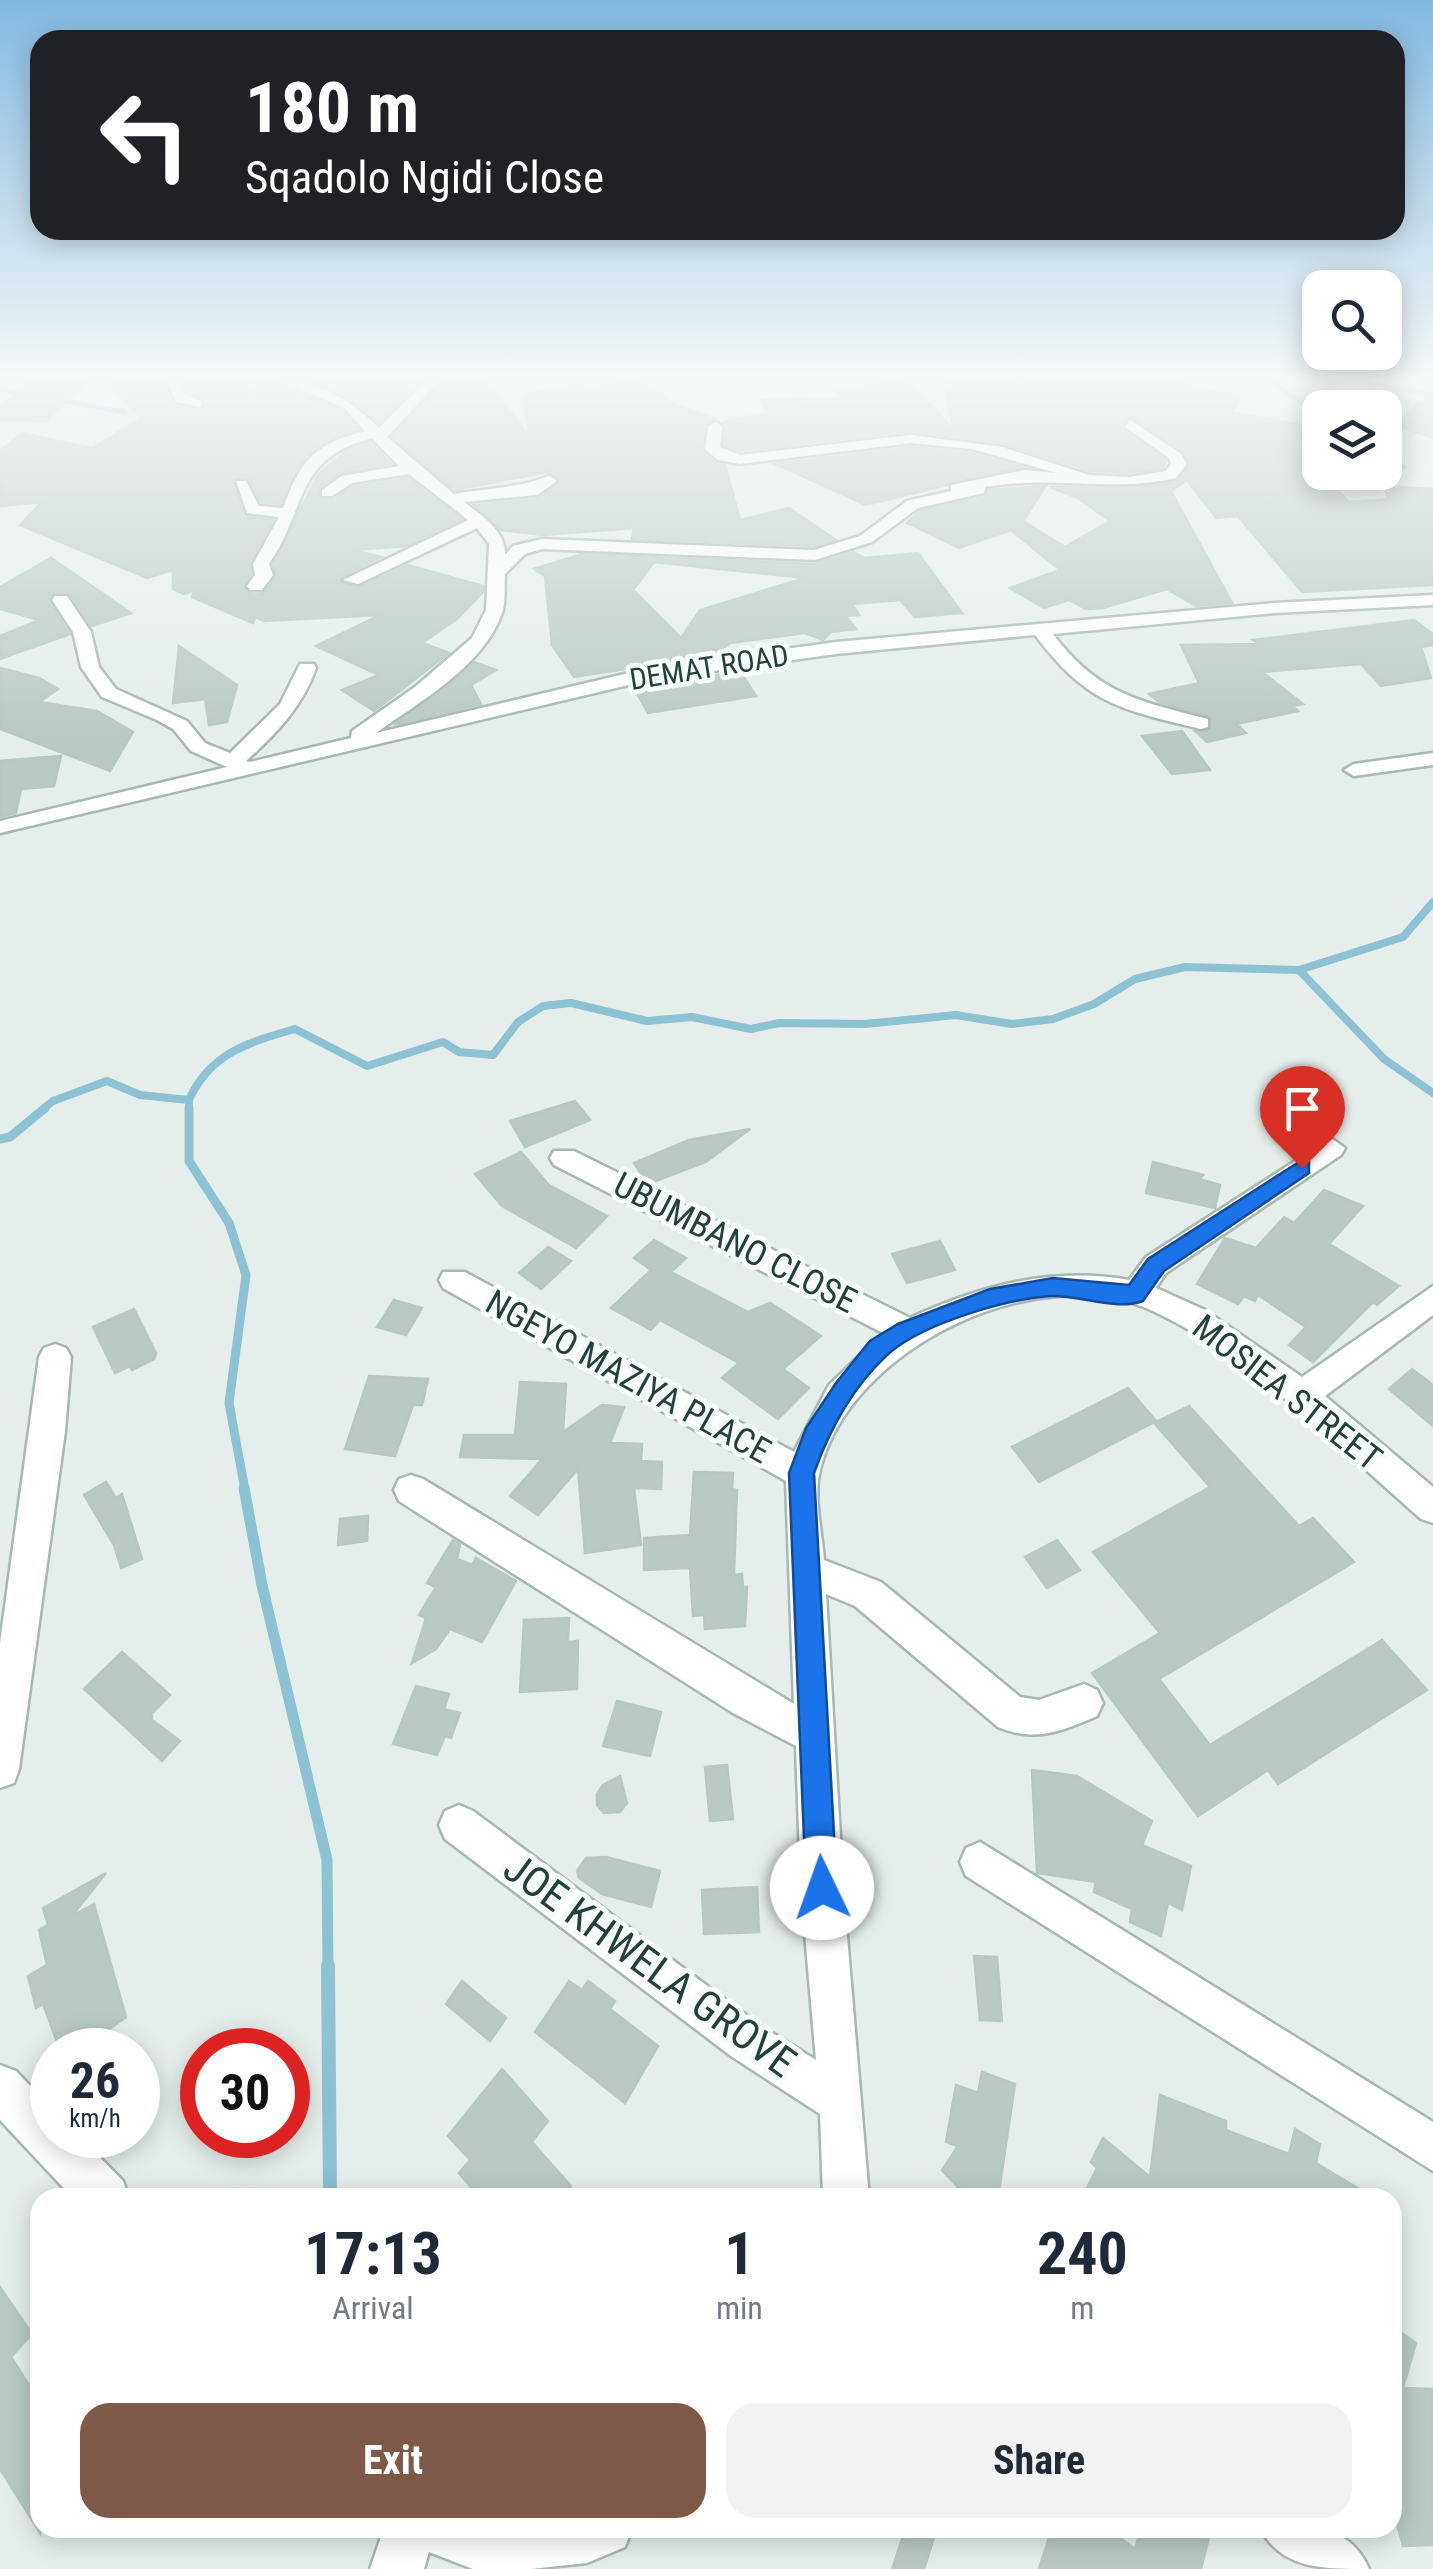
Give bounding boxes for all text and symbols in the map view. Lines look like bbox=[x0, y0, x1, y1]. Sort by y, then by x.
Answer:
text: 180 m bbox=[245, 67, 419, 149]
icon: left bbox=[80, 70, 210, 200]
text: Sqadolo Ngidi Close bbox=[245, 151, 604, 204]
map controls bbox=[1302, 270, 1402, 490]
button: search bbox=[1302, 270, 1402, 370]
button: layers bbox=[1302, 390, 1402, 490]
street label: DEMAT ROAD bbox=[627, 637, 791, 697]
pin bbox=[1260, 1066, 1345, 1169]
icon: arrive bbox=[1275, 1081, 1330, 1136]
street label: UBUMBANO CLOSE bbox=[607, 1164, 863, 1322]
street label: NGEYO MAZIYA PLACE bbox=[479, 1282, 777, 1472]
street label: MOSIEA STREET bbox=[1184, 1307, 1390, 1479]
position arrow bbox=[770, 1836, 874, 1940]
street label: JOE KHWELA GROVE bbox=[495, 1843, 805, 2087]
speed limit sign: 30 bbox=[180, 2028, 310, 2158]
text: 26 bbox=[70, 2052, 120, 2110]
text: km/h bbox=[69, 2104, 121, 2133]
text: 17:13 bbox=[304, 2218, 442, 2289]
text: 1 bbox=[724, 2218, 755, 2289]
text: 240 bbox=[1037, 2218, 1128, 2289]
text: Arrival bbox=[332, 2289, 414, 2327]
text: min bbox=[716, 2289, 763, 2327]
text: m bbox=[1070, 2289, 1094, 2327]
button: Exit bbox=[80, 2403, 706, 2518]
button: Share bbox=[726, 2403, 1352, 2518]

